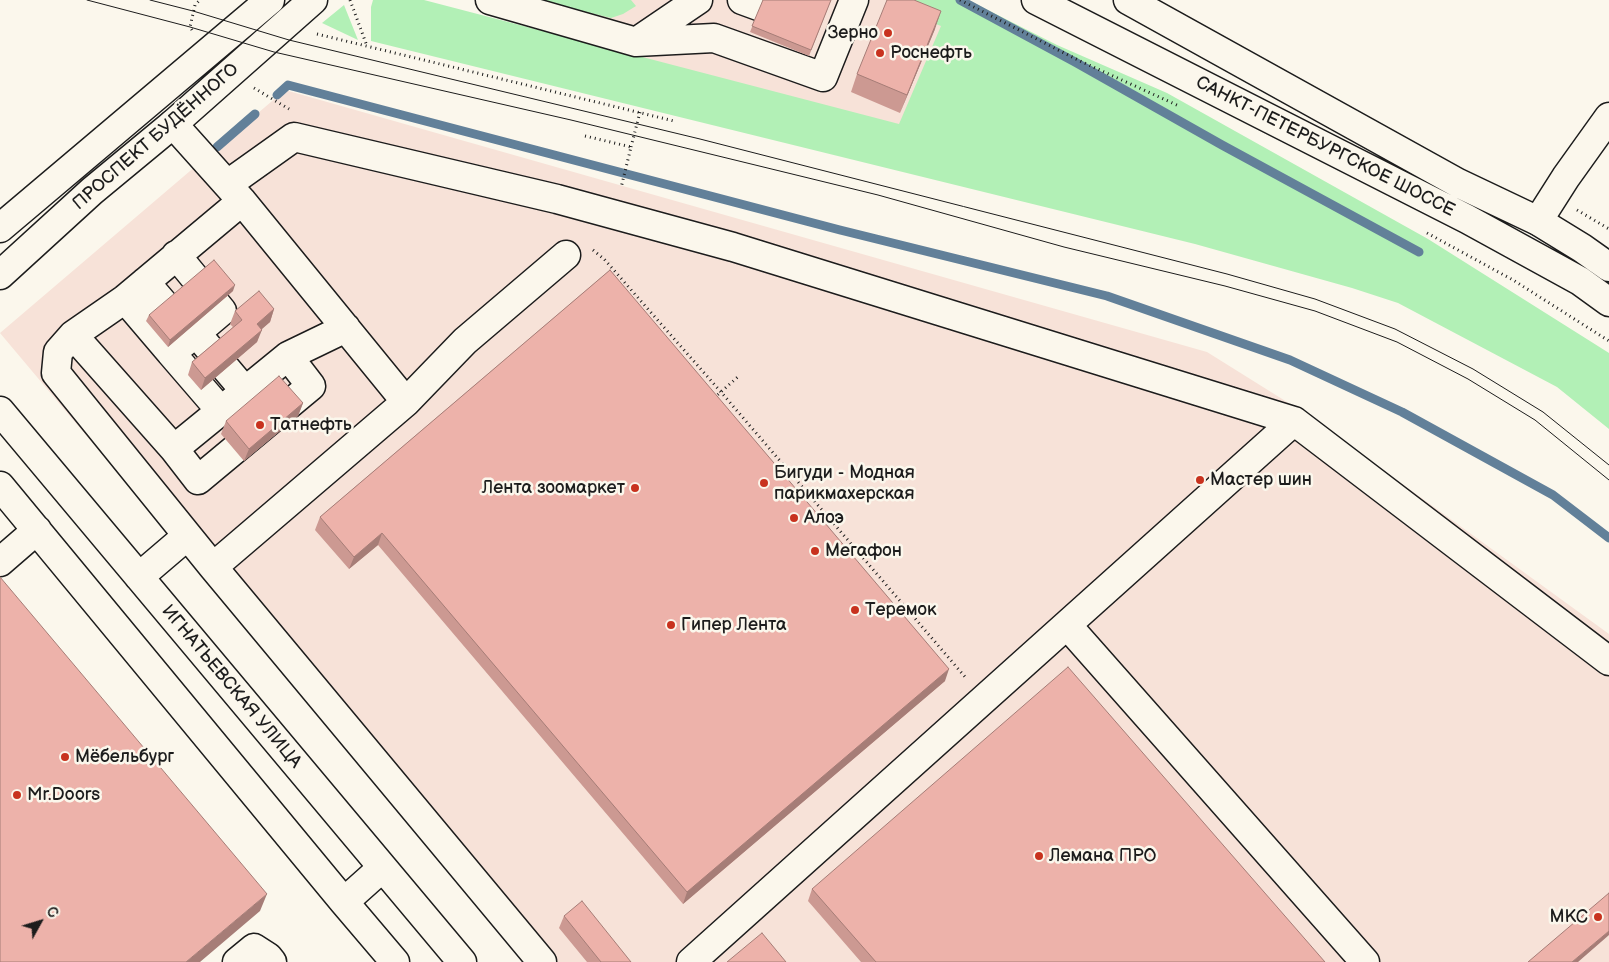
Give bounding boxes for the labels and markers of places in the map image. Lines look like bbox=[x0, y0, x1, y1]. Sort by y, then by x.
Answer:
place label: Зерно bbox=[828, 22, 878, 44]
marker: Зерно bbox=[882, 27, 894, 39]
place label: Роснефть bbox=[890, 42, 972, 64]
marker: Роснефть bbox=[874, 47, 886, 59]
place label: Татнефть bbox=[270, 414, 352, 436]
marker: Татнефть bbox=[254, 419, 266, 431]
place label: Бигуди - Модная парикмахерская bbox=[774, 462, 915, 504]
place label: Мастер шин bbox=[1210, 469, 1312, 491]
marker: Мастер шин bbox=[1194, 474, 1206, 486]
place label: Лента зоомаркет bbox=[482, 477, 625, 499]
marker: Бигуди - Модная парикмахерская bbox=[758, 477, 770, 489]
marker: Лента зоомаркет bbox=[629, 482, 641, 494]
place label: Алоэ bbox=[804, 507, 844, 529]
marker: Алоэ bbox=[788, 512, 800, 524]
place label: Мегафон bbox=[825, 540, 902, 562]
marker: Мегафон bbox=[809, 545, 821, 557]
place label: Теремок bbox=[865, 599, 936, 621]
marker: Теремок bbox=[849, 604, 861, 616]
place label: Гипер Лента bbox=[681, 614, 787, 636]
marker: Гипер Лента bbox=[665, 619, 677, 631]
place label: Мёбельбург bbox=[75, 746, 174, 768]
marker: Мёбельбург bbox=[59, 751, 71, 763]
place label: Mr.Doors bbox=[27, 784, 100, 806]
marker: Mr.Doors bbox=[11, 789, 23, 801]
place label: Лемана ПРО bbox=[1049, 845, 1156, 867]
marker: Лемана ПРО bbox=[1033, 850, 1045, 862]
place label: МКС bbox=[1549, 906, 1588, 928]
marker: МКС bbox=[1592, 911, 1604, 923]

